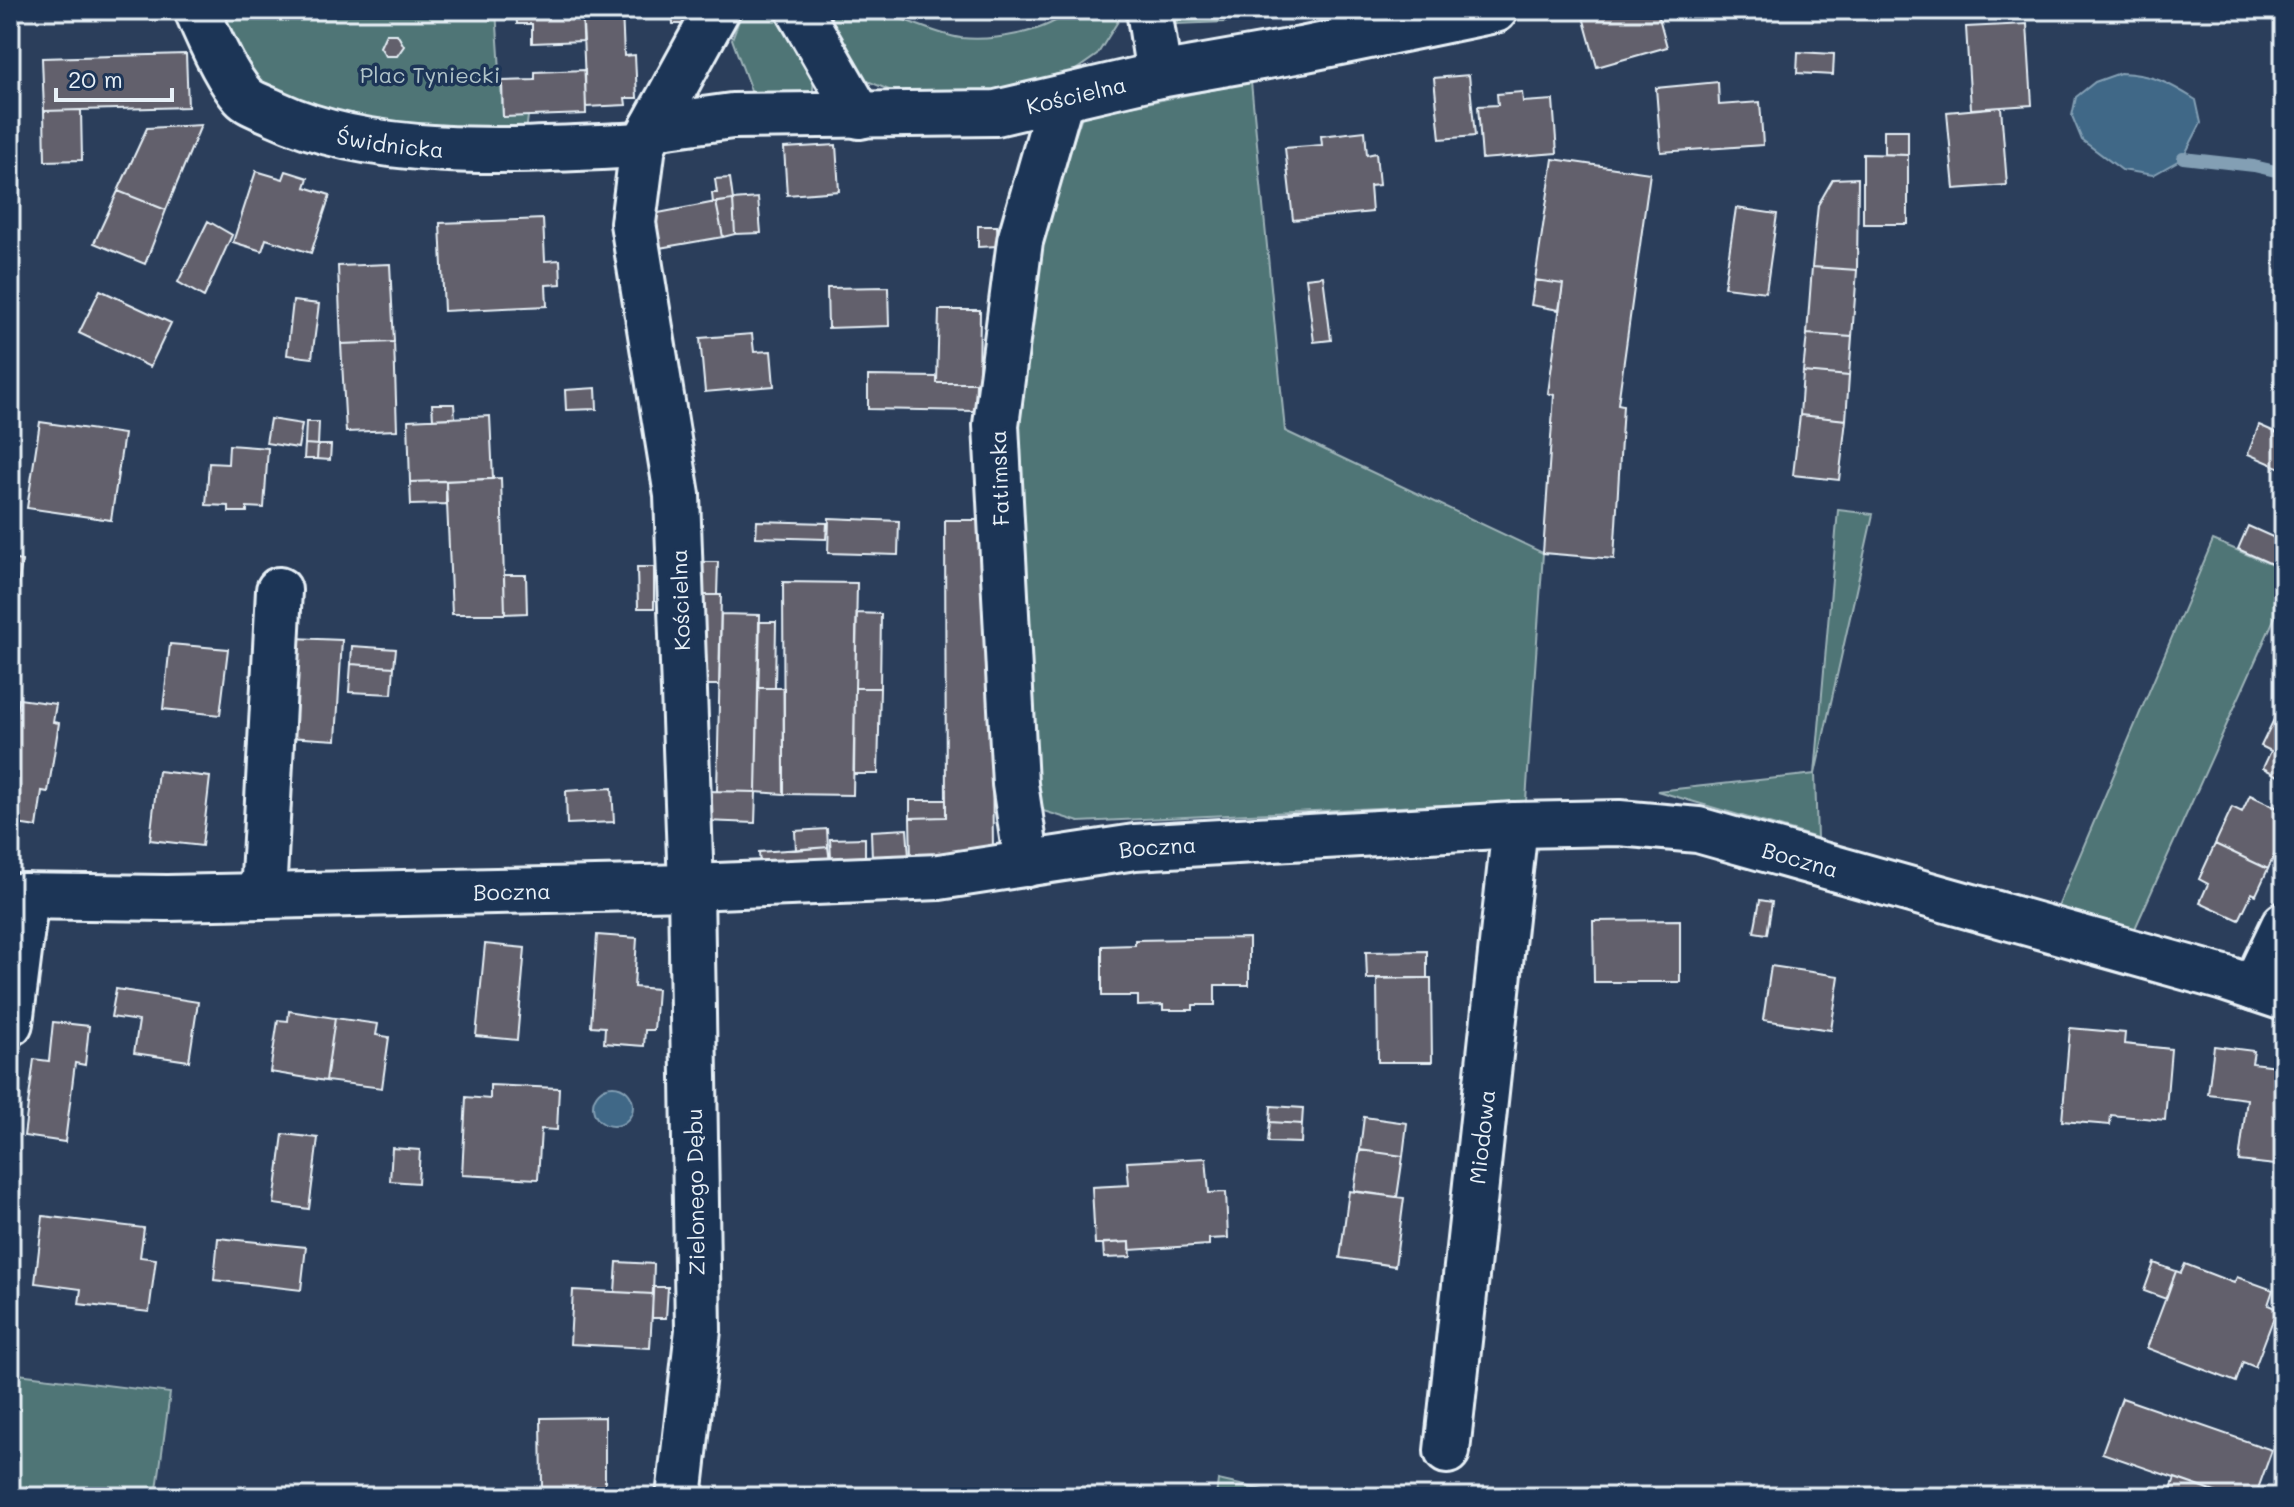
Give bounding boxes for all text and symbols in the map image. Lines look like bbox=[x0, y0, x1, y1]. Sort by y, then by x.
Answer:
scale bar bbox=[56, 52, 172, 102]
park label: Plac Tyniecki bbox=[360, 60, 500, 89]
text: 20 m bbox=[68, 63, 123, 94]
street label: Kościelna bbox=[1023, 69, 1129, 120]
street label: Świdnicka bbox=[334, 120, 444, 163]
street label: Fatimska bbox=[983, 430, 1015, 526]
street label: Kościelna bbox=[664, 549, 696, 651]
street label: Boczna bbox=[1116, 829, 1197, 864]
street label: Boczna bbox=[1759, 834, 1842, 883]
street label: Boczna bbox=[473, 875, 551, 906]
street label: Miodowa bbox=[1462, 1088, 1501, 1186]
street label: Zielonego Dębu bbox=[679, 1108, 711, 1276]

